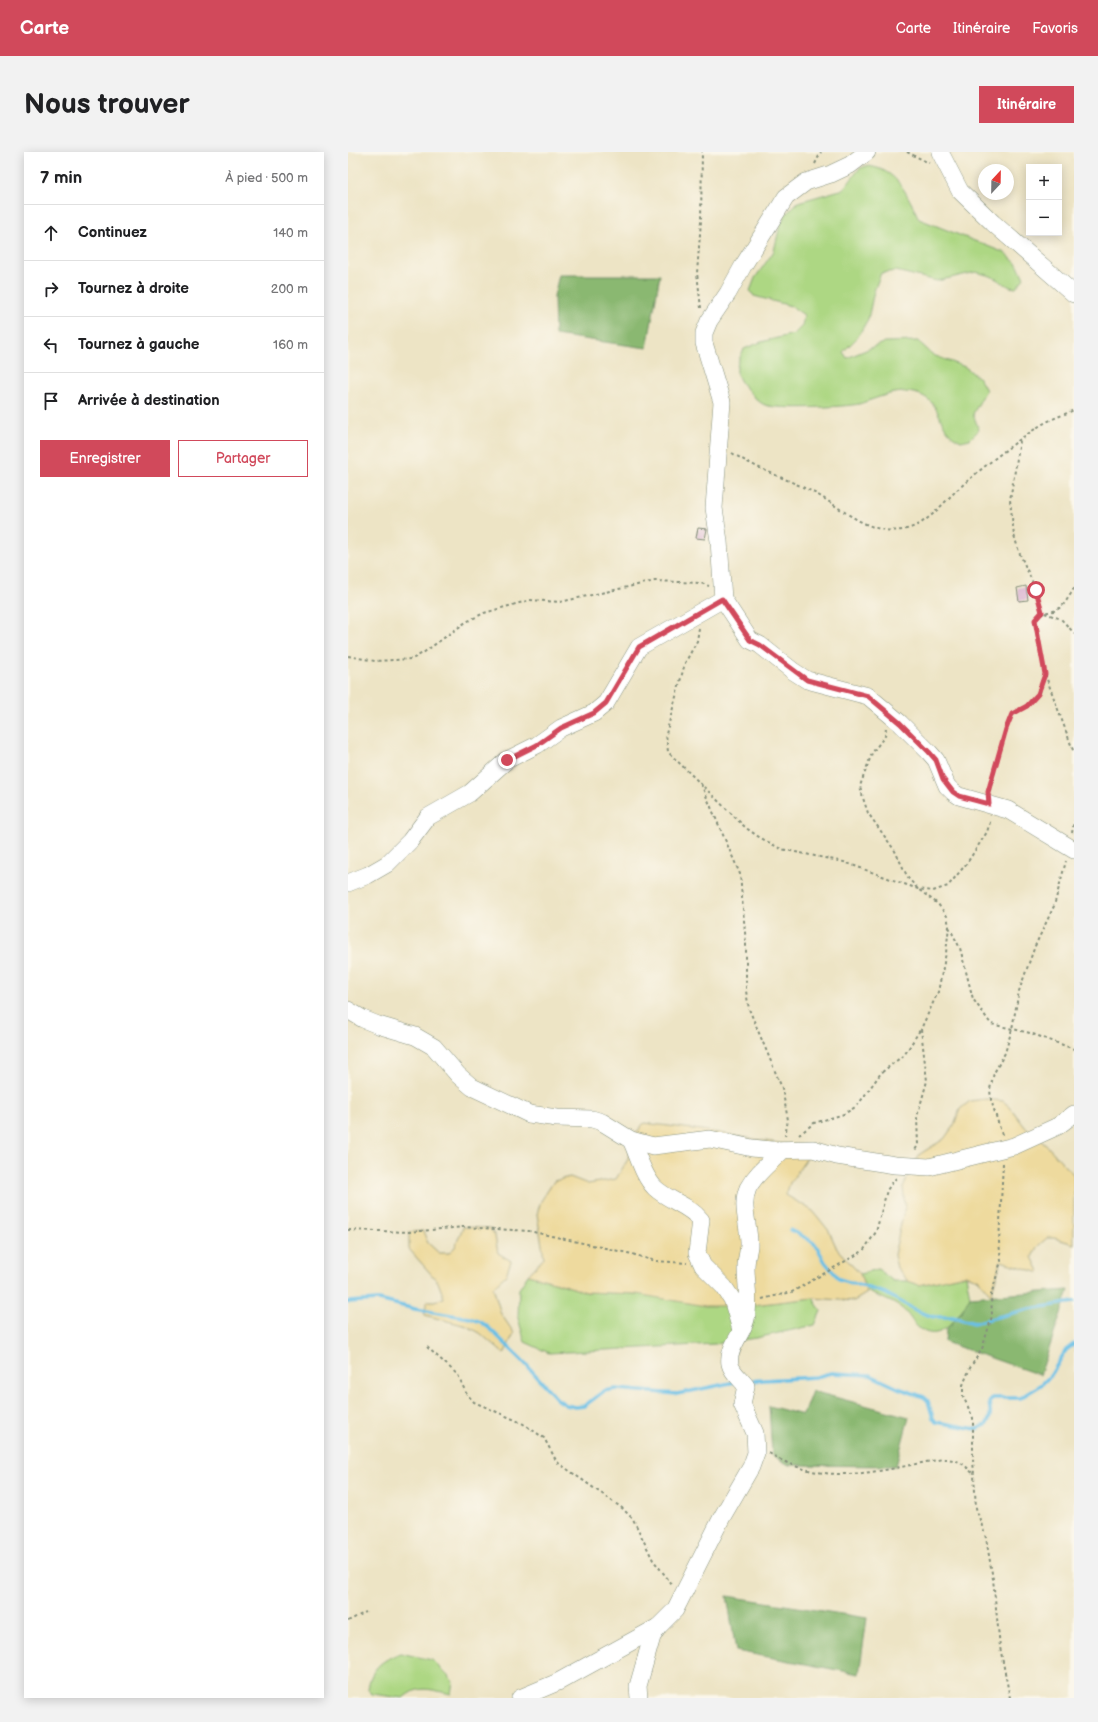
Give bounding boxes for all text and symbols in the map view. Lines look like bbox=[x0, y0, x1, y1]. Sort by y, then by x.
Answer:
text: Carte bbox=[20, 17, 69, 40]
text: Carte bbox=[896, 20, 931, 37]
text: Itinéraire bbox=[953, 20, 1010, 37]
text: Favoris bbox=[1032, 20, 1078, 37]
button: Itinéraire bbox=[979, 86, 1074, 123]
text: Nous trouver bbox=[24, 88, 190, 121]
north arrow bbox=[978, 164, 1014, 200]
map controls bbox=[1026, 164, 1062, 236]
button: + bbox=[1026, 164, 1062, 200]
text: 7 min bbox=[40, 168, 82, 188]
text: À pied · 500 m bbox=[225, 170, 308, 186]
button: − bbox=[1026, 200, 1062, 236]
icon: ahead bbox=[40, 222, 62, 244]
text: Continuez bbox=[78, 223, 147, 242]
text: 140 m bbox=[273, 225, 308, 241]
icon: right bbox=[40, 278, 62, 300]
text: Tournez à droite bbox=[78, 279, 189, 298]
text: 200 m bbox=[271, 281, 308, 297]
icon: left bbox=[40, 334, 62, 356]
text: Tournez à gauche bbox=[78, 335, 199, 354]
text: 160 m bbox=[273, 337, 308, 353]
icon: arrive bbox=[40, 390, 62, 412]
text: Arrivée à destination bbox=[78, 391, 220, 410]
button: Enregistrer bbox=[40, 440, 170, 477]
button: Partager bbox=[178, 440, 308, 477]
route start bbox=[1027, 581, 1045, 599]
route end bbox=[498, 751, 516, 769]

